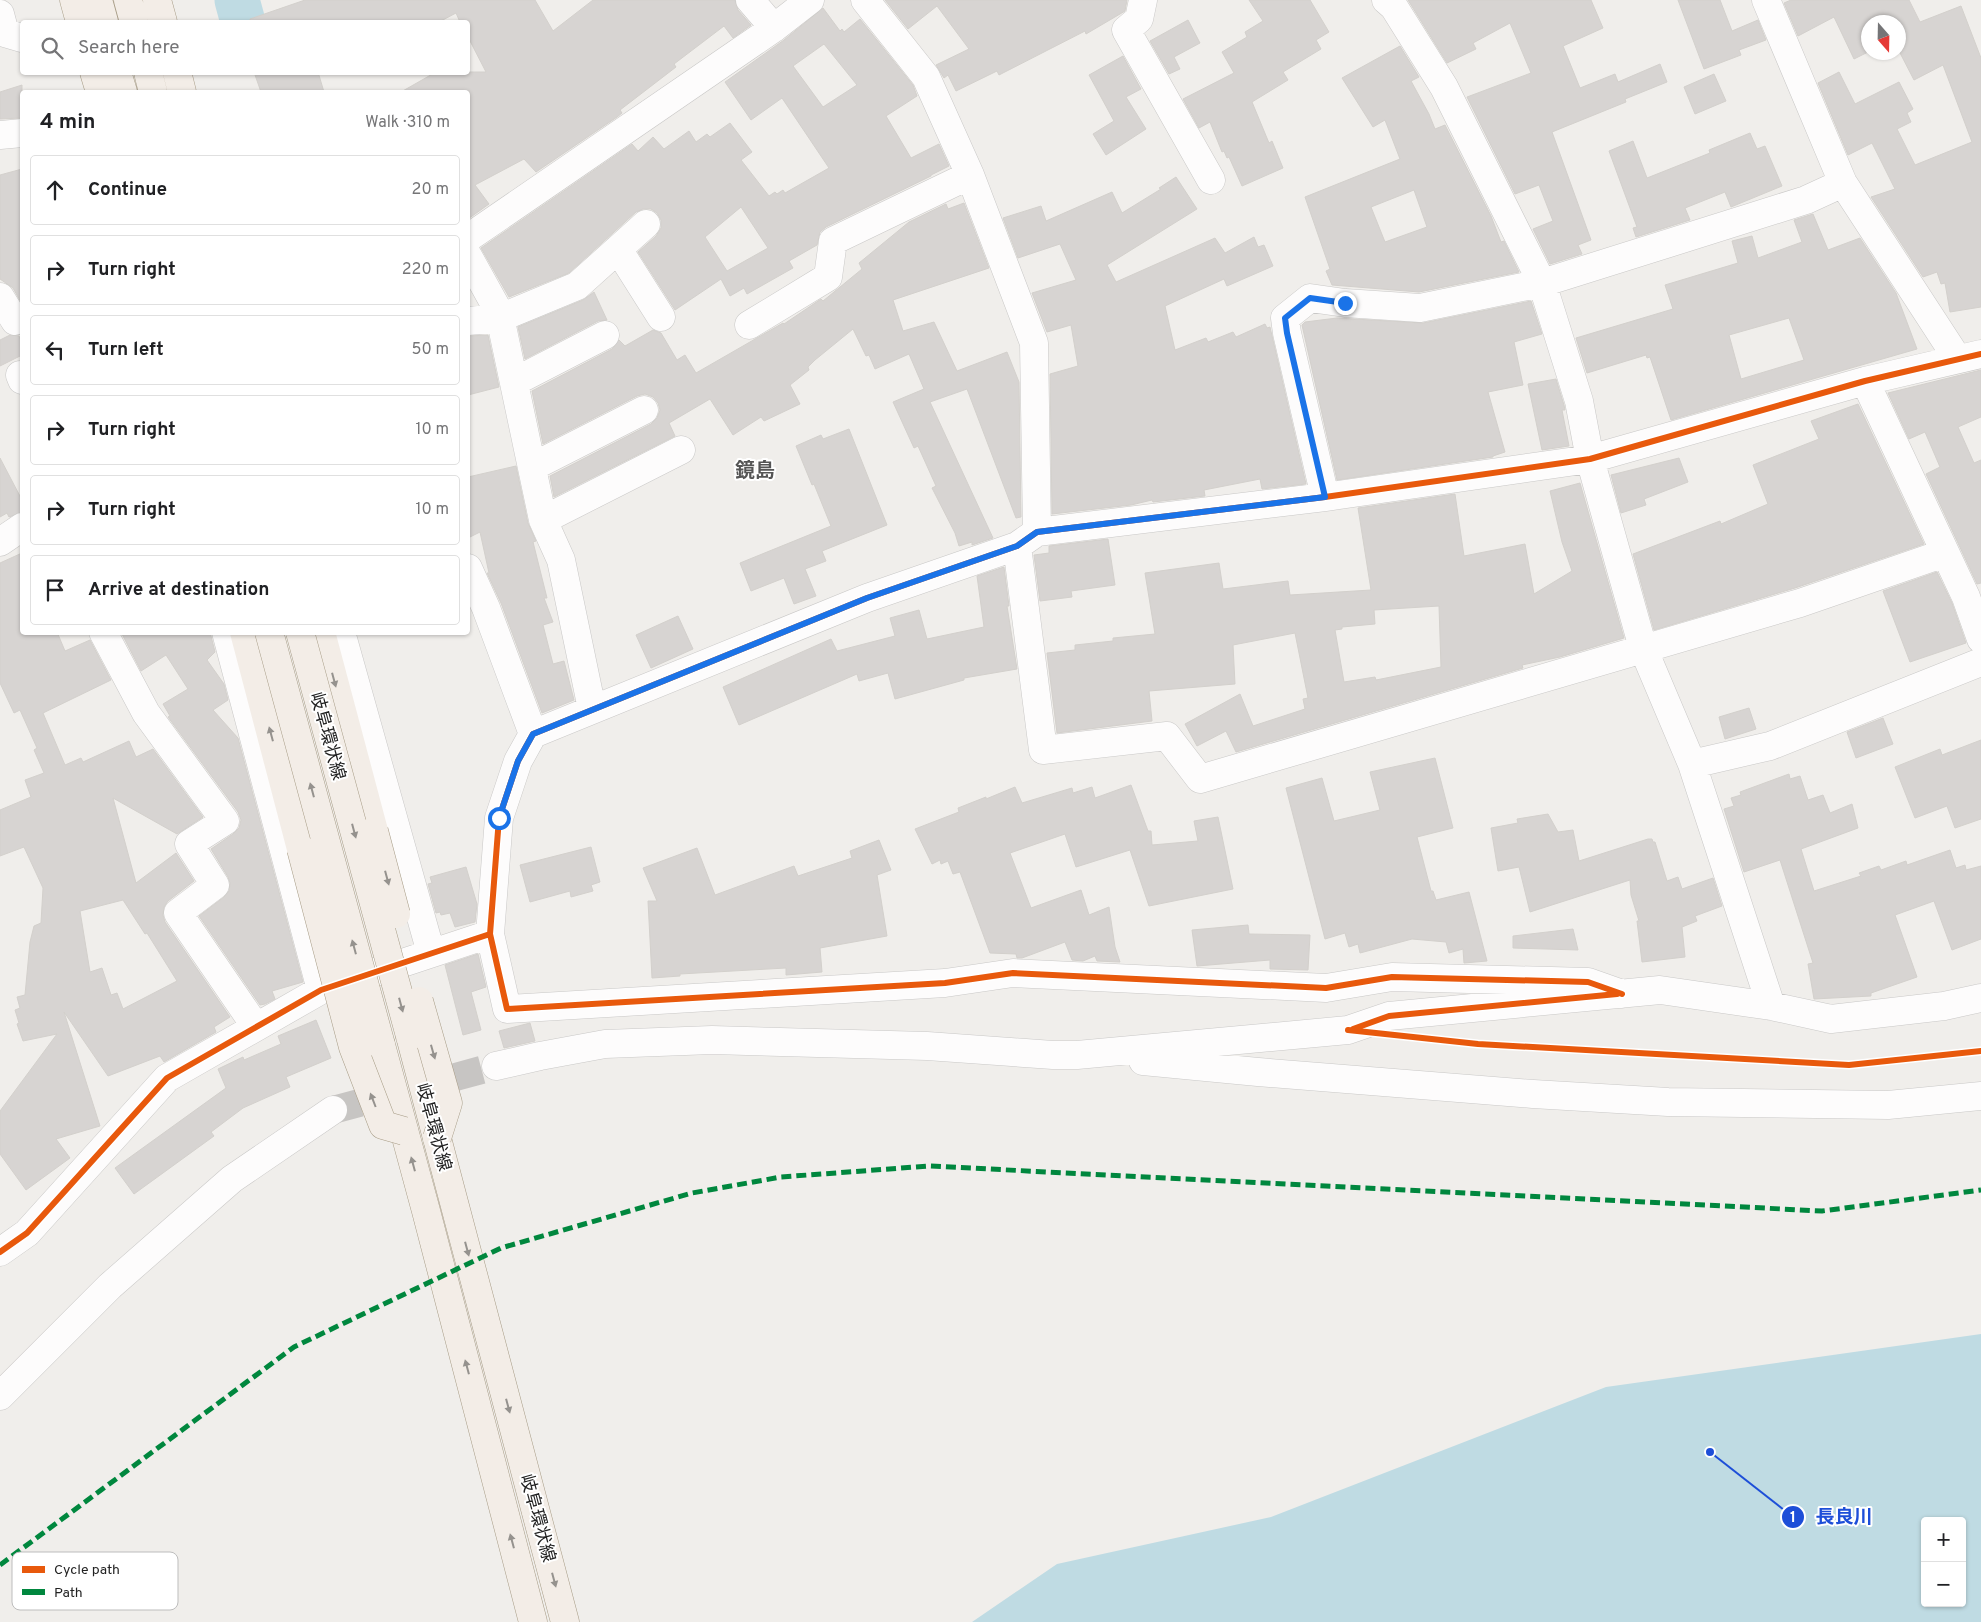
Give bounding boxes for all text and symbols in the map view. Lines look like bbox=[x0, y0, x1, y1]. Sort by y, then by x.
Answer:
north arrow bbox=[1861, 15, 1906, 60]
search box bbox=[20, 20, 470, 75]
icon: search bbox=[38, 34, 66, 62]
text: Search here bbox=[78, 36, 180, 60]
text: 4 min bbox=[40, 109, 96, 136]
text: Walk · 310 m bbox=[365, 113, 450, 133]
icon: ahead bbox=[41, 176, 69, 204]
text: Continue bbox=[88, 178, 167, 202]
text: 20 m bbox=[412, 180, 449, 200]
icon: right bbox=[41, 256, 69, 284]
text: Turn right bbox=[88, 258, 176, 282]
text: 220 m bbox=[402, 260, 449, 280]
route end bbox=[1334, 292, 1357, 315]
icon: left bbox=[41, 336, 69, 364]
text: Turn left bbox=[88, 338, 164, 362]
text: 50 m bbox=[412, 340, 449, 360]
icon: right bbox=[41, 416, 69, 444]
text: Turn right bbox=[88, 418, 176, 442]
text: 10 m bbox=[415, 420, 449, 440]
district label: 鏡島 bbox=[735, 459, 775, 485]
icon: right bbox=[41, 496, 69, 524]
text: Turn right bbox=[88, 498, 176, 522]
text: 10 m bbox=[415, 500, 449, 520]
icon: arrive bbox=[41, 576, 69, 604]
text: Arrive at destination bbox=[88, 578, 269, 602]
one-way arrow bbox=[330, 672, 338, 687]
street label: 岐阜環状線 bbox=[304, 690, 349, 783]
one-way arrow bbox=[266, 727, 274, 742]
one-way arrow bbox=[308, 783, 316, 798]
route start bbox=[488, 807, 511, 830]
one-way arrow bbox=[350, 824, 358, 839]
one-way arrow bbox=[383, 870, 391, 885]
one-way arrow bbox=[350, 940, 358, 955]
one-way arrow bbox=[398, 998, 406, 1013]
one-way arrow bbox=[430, 1044, 438, 1059]
street label: 岐阜環状線 bbox=[410, 1081, 455, 1174]
one-way arrow bbox=[369, 1092, 377, 1107]
one-way arrow bbox=[409, 1156, 417, 1171]
one-way arrow bbox=[463, 1242, 471, 1257]
one-way arrow bbox=[462, 1359, 470, 1374]
one-way arrow bbox=[505, 1399, 513, 1414]
street label: 岐阜環状線 bbox=[514, 1472, 559, 1565]
callout: 長良川 bbox=[1781, 1500, 1883, 1534]
text: 長良川 bbox=[1815, 1506, 1873, 1530]
text: 1 bbox=[1790, 1509, 1796, 1528]
map controls bbox=[1921, 1517, 1966, 1607]
button: + bbox=[1921, 1517, 1966, 1562]
one-way arrow bbox=[508, 1533, 516, 1549]
legend bbox=[12, 1552, 178, 1610]
text: Cycle path bbox=[54, 1562, 120, 1579]
button: − bbox=[1921, 1562, 1966, 1607]
one-way arrow bbox=[550, 1573, 558, 1588]
text: Path bbox=[54, 1585, 83, 1602]

